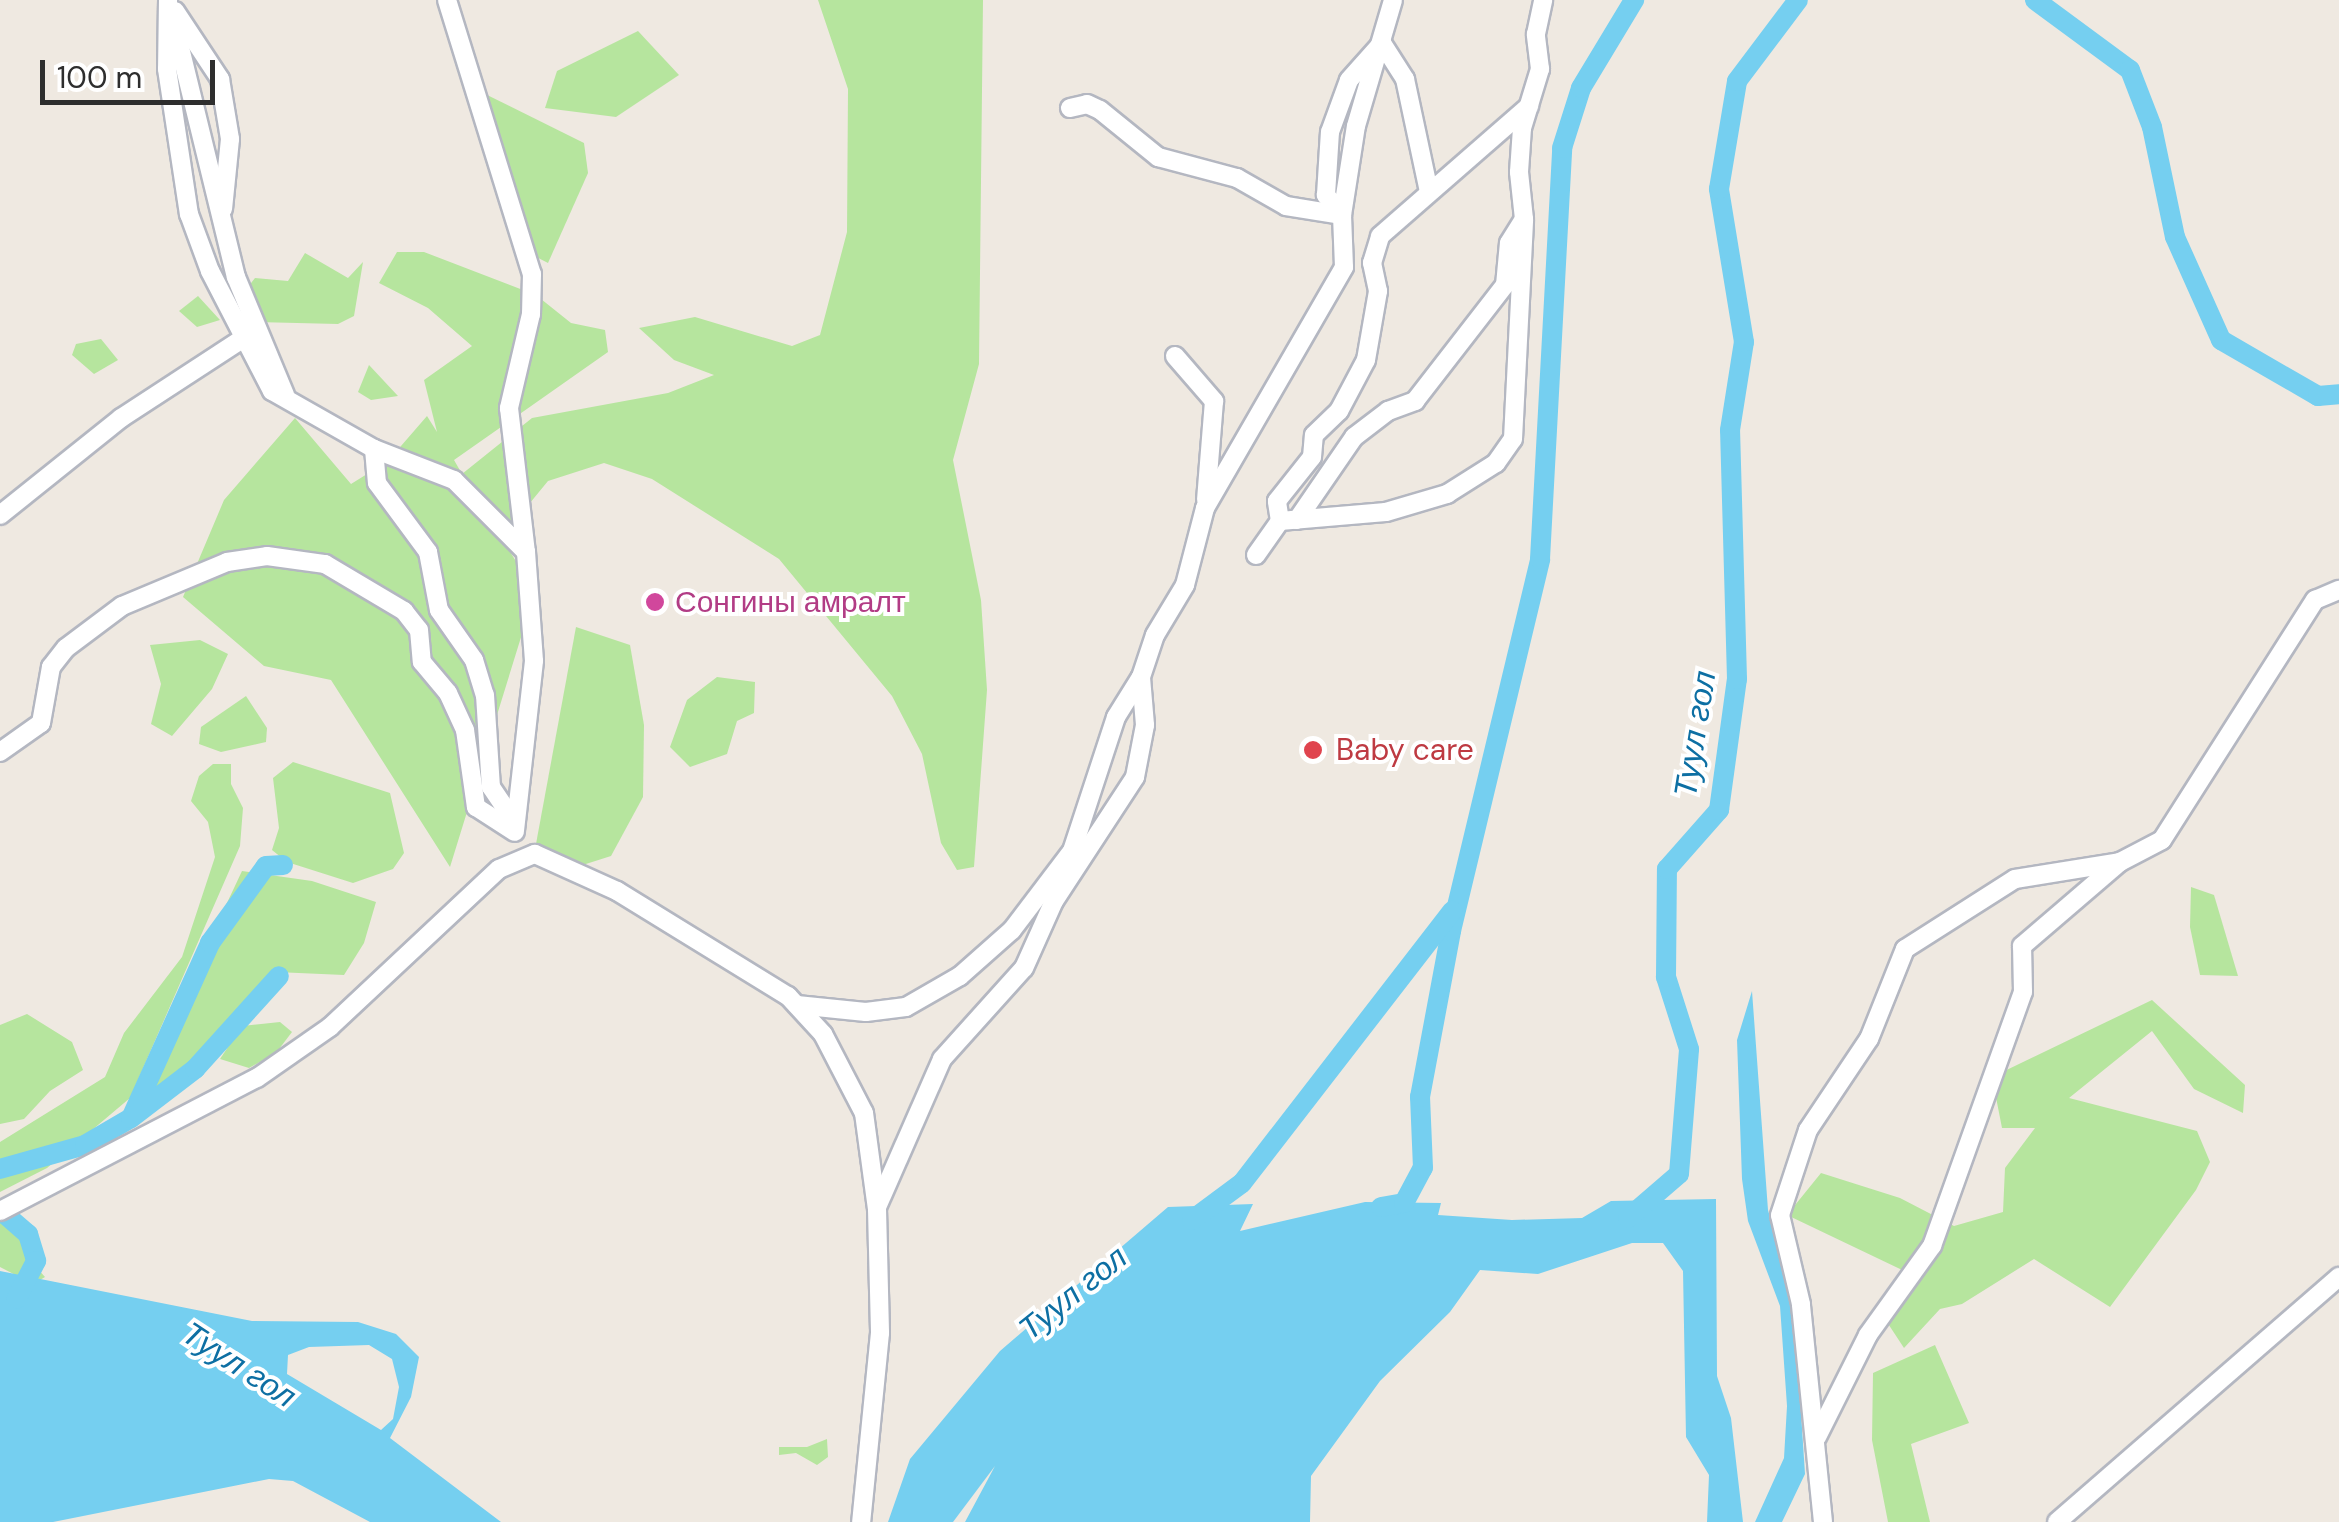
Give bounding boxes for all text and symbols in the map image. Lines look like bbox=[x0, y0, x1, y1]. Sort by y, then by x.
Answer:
scale bar bbox=[45, 40, 220, 102]
text: 100 m bbox=[57, 58, 142, 97]
place label: Сонгины амралт bbox=[675, 584, 906, 620]
marker: Сонгины амралт bbox=[644, 591, 666, 613]
water label: Туул гол bbox=[1666, 668, 1724, 800]
place label: Baby care bbox=[1336, 732, 1474, 768]
marker: Baby care bbox=[1300, 737, 1326, 763]
water label: Туул гол bbox=[1011, 1238, 1135, 1348]
water label: Туул гол bbox=[175, 1314, 303, 1416]

